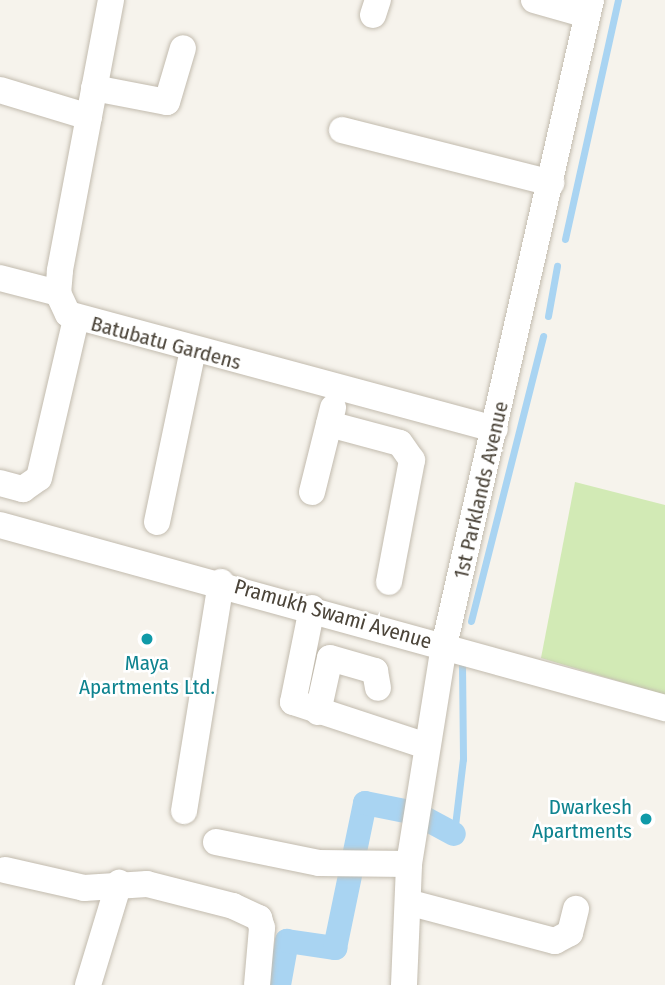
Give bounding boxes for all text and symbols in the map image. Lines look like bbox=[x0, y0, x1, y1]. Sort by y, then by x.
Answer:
street label: Batubatu Gardens bbox=[88, 311, 244, 375]
street label: 1st Parklands Avenue bbox=[448, 399, 514, 581]
street label: Pramukh Swami Avenue bbox=[231, 574, 435, 654]
marker: Maya Apartments Ltd. bbox=[139, 631, 155, 647]
place label: Maya Apartments Ltd. bbox=[79, 650, 215, 700]
place label: Dwarkesh Apartments bbox=[532, 794, 632, 844]
marker: Dwarkesh Apartments bbox=[638, 811, 654, 827]

